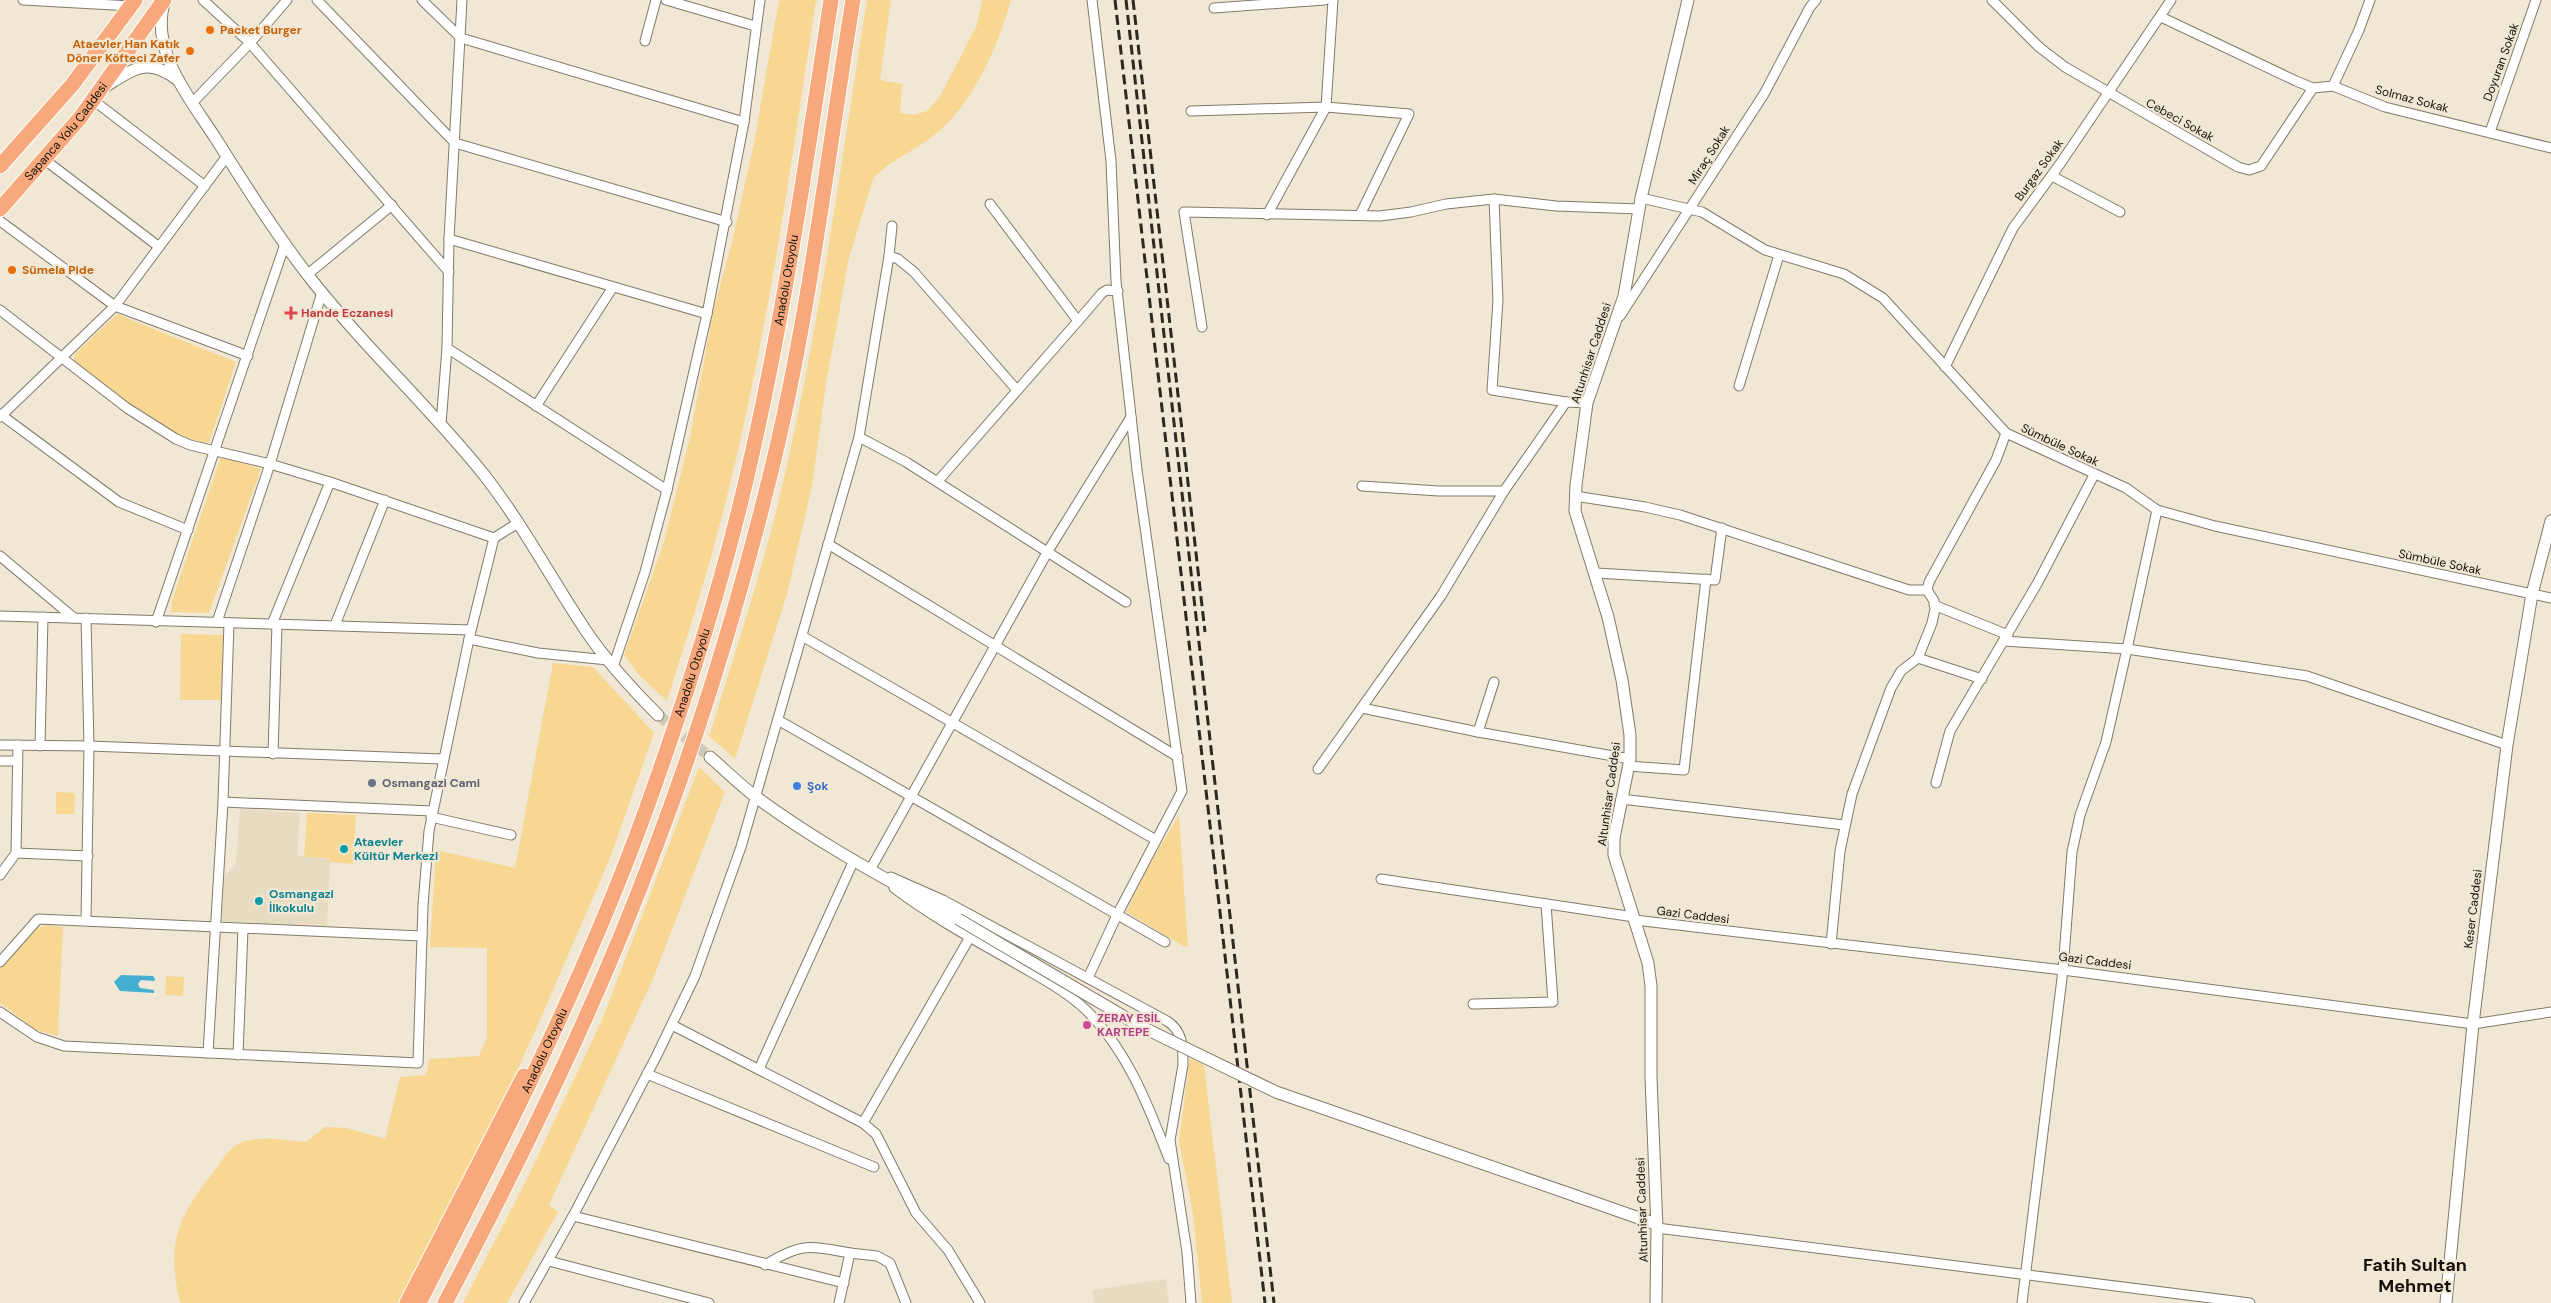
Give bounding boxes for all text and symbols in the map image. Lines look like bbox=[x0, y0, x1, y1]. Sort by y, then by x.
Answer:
street label: Doyuran Sokak bbox=[2479, 21, 2523, 103]
place label: Packet Burger bbox=[220, 22, 302, 38]
marker: Packet Burger bbox=[204, 24, 216, 36]
place label: Ataevler Han Katık Döner Köfteci Zafer bbox=[67, 36, 180, 66]
marker: Ataevler Han Katık Döner Köfteci Zafer bbox=[184, 45, 196, 57]
street label: Sapanca Yolu Caddesi bbox=[21, 79, 111, 184]
street label: Solmaz Sokak bbox=[2374, 82, 2450, 116]
street label: Cebeci Sokak bbox=[2143, 95, 2217, 145]
street label: Miraç Sokak bbox=[1685, 122, 1733, 188]
street label: Burgaz Sokak bbox=[2011, 136, 2067, 204]
street label: Anadolu Otoyolu bbox=[770, 233, 802, 327]
place label: Sümela Pide bbox=[22, 262, 94, 278]
marker: Sümela Pide bbox=[6, 264, 18, 276]
street label: Altunhisar Caddesi bbox=[1567, 300, 1615, 405]
place label: Hande Eczanesi bbox=[301, 305, 393, 321]
marker: Hande Eczanesi bbox=[285, 307, 297, 319]
street label: Sümbüle Sokak bbox=[2018, 420, 2102, 470]
street label: Sümbüle Sokak bbox=[2397, 545, 2483, 579]
street label: Anadolu Otoyolu bbox=[671, 626, 714, 719]
street label: Altunhisar Caddesi bbox=[1594, 741, 1624, 847]
place label: Osmangazi Cami bbox=[382, 775, 480, 791]
marker: Osmangazi Cami bbox=[366, 777, 378, 789]
place label: Şok bbox=[807, 778, 829, 794]
marker: Şok bbox=[791, 780, 803, 792]
place label: Ataevler Kültür Merkezi bbox=[354, 834, 438, 864]
marker: Ataevler Kültür Merkezi bbox=[338, 843, 350, 855]
street label: Keser Caddesi bbox=[2460, 868, 2486, 950]
place label: Osmangazi İlkokulu bbox=[269, 886, 334, 916]
marker: Osmangazi İlkokulu bbox=[253, 895, 265, 907]
street label: Gazi Caddesi bbox=[1656, 903, 1730, 927]
street label: Gazi Caddesi bbox=[2058, 949, 2132, 973]
street label: Anadolu Otoyolu bbox=[518, 1005, 571, 1096]
place label: ZERAY ESİL KARTEPE bbox=[1097, 1010, 1161, 1040]
marker: ZERAY ESİL KARTEPE bbox=[1081, 1019, 1093, 1031]
street label: Altunhisar Caddesi bbox=[1632, 1157, 1652, 1263]
district label: Fatih Sultan Mehmet bbox=[2363, 1253, 2467, 1298]

